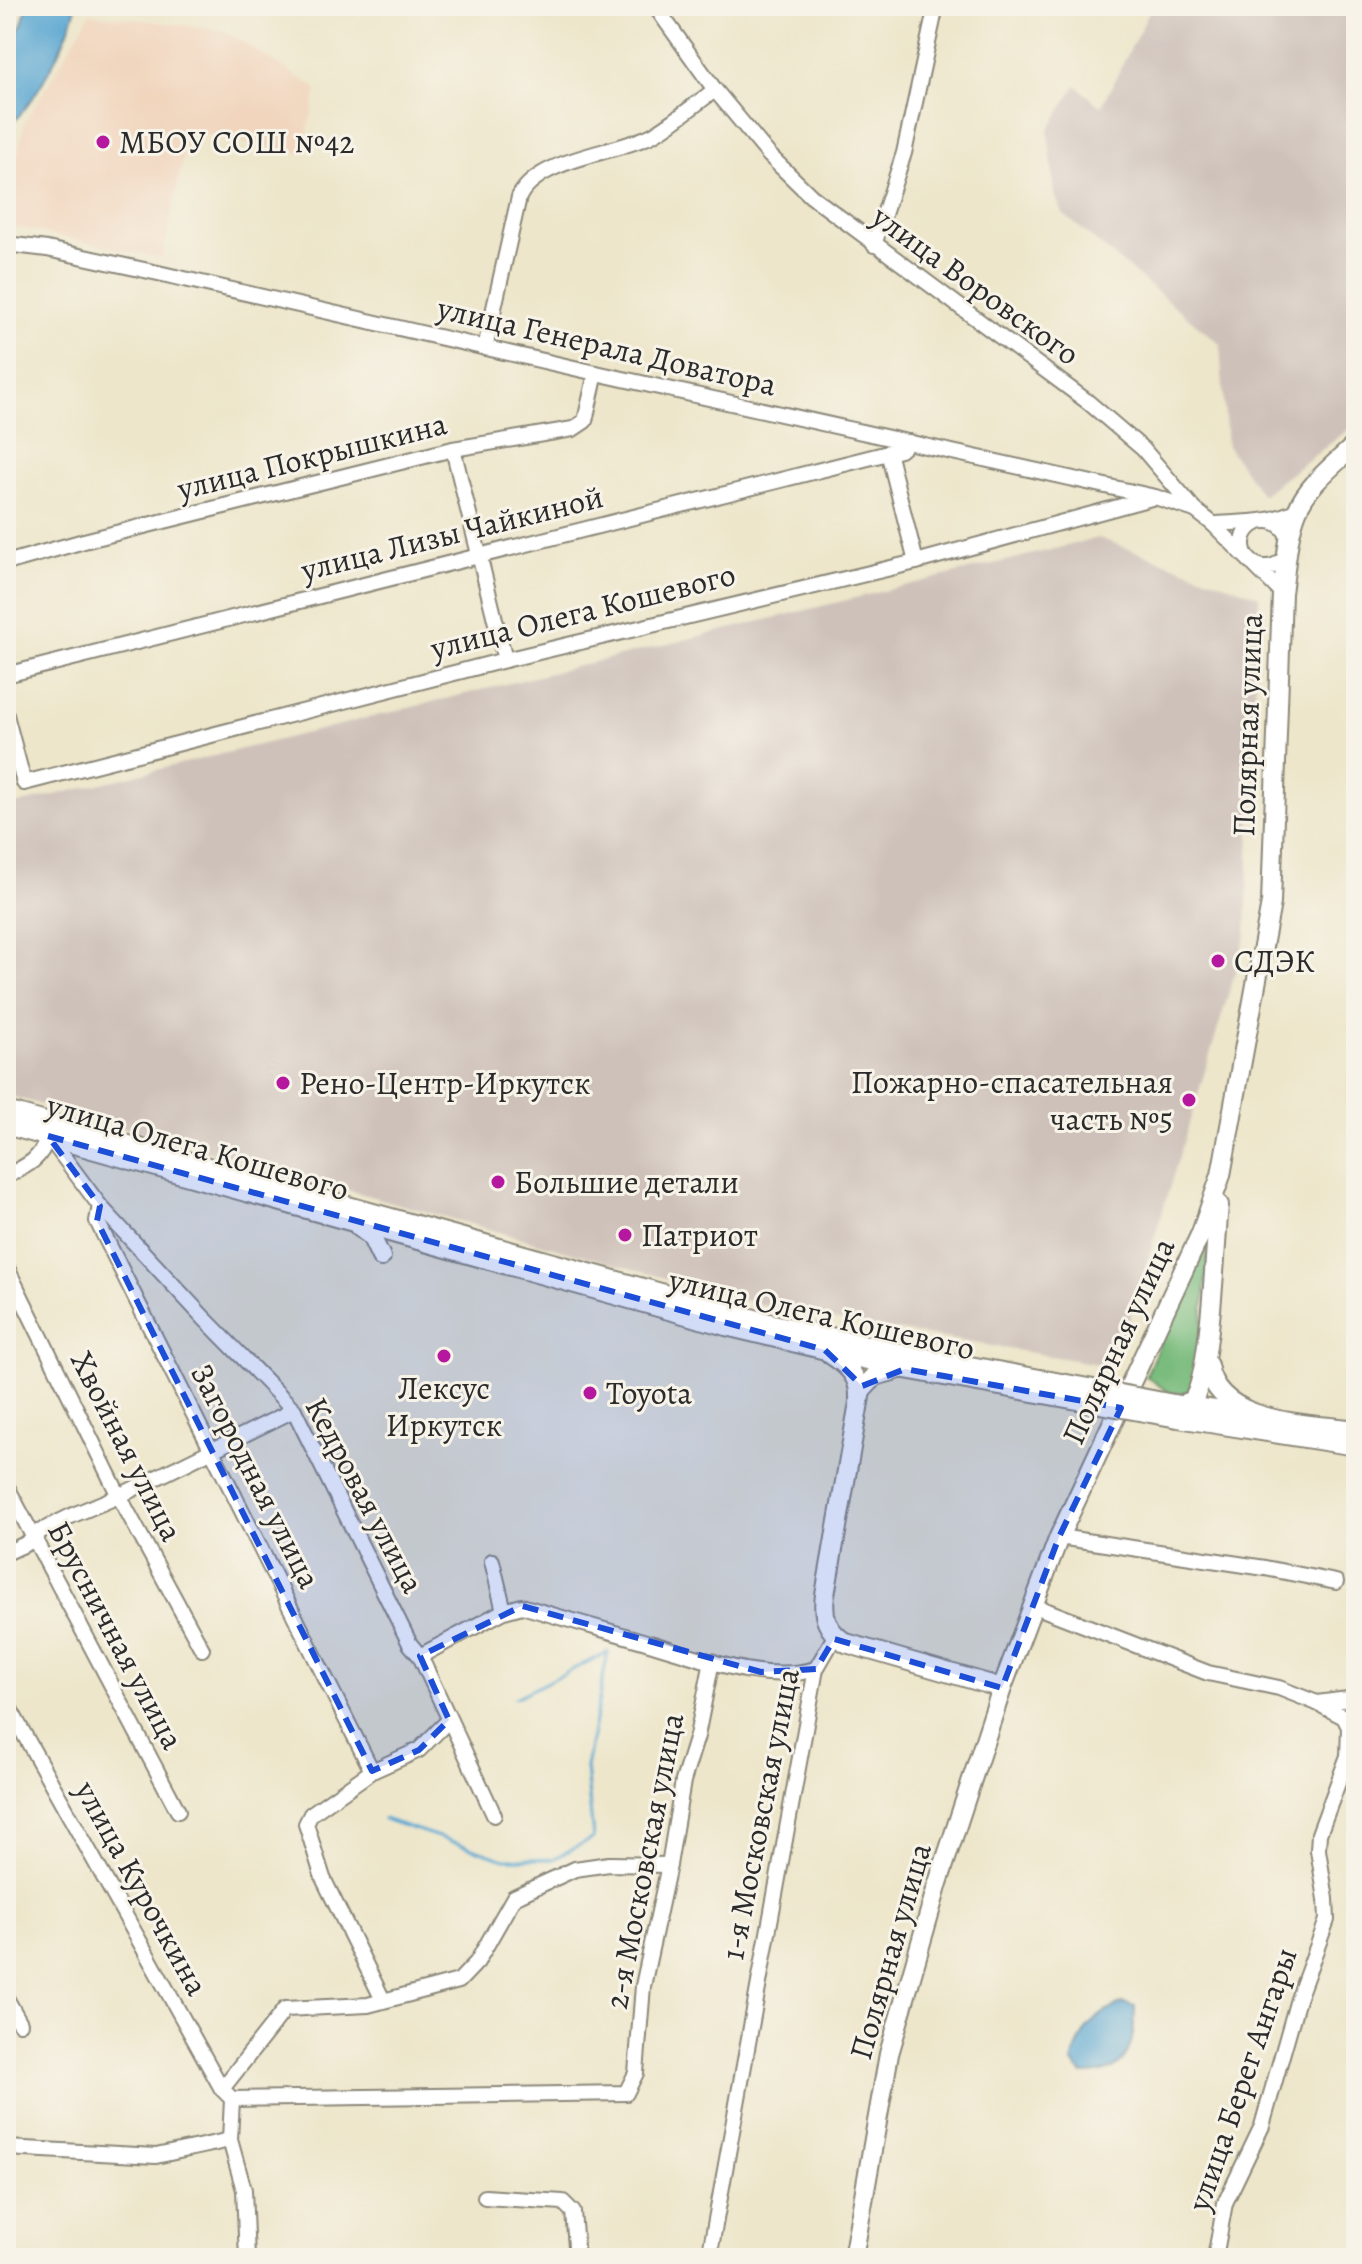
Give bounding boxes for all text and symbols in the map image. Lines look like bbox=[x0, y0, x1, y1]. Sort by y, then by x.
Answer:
place label: МБОУ СОШ №42 bbox=[119, 120, 355, 164]
marker: МБОУ СОШ №42 bbox=[94, 133, 112, 151]
street label: улица Воровского bbox=[862, 194, 1089, 375]
street label: улица Генерала Доватора bbox=[432, 285, 781, 406]
street label: улица Покрышкина bbox=[172, 401, 451, 511]
street label: улица Лизы Чайкиной bbox=[295, 474, 608, 592]
street label: улица Олега Кошевого bbox=[425, 552, 740, 670]
street label: Полярная улица bbox=[1221, 612, 1273, 837]
place label: СДЭК bbox=[1234, 939, 1315, 983]
marker: СДЭК bbox=[1209, 952, 1227, 970]
place label: Пожарно-спасательная часть №5 bbox=[851, 1060, 1173, 1141]
place label: Рено-Центр-Иркутск bbox=[299, 1061, 591, 1105]
marker: Рено-Центр-Иркутск bbox=[274, 1074, 292, 1092]
street label: улица Олега Кошевого bbox=[41, 1083, 354, 1211]
marker: Пожарно-спасательная часть №5 bbox=[1180, 1091, 1198, 1109]
place label: Большие детали bbox=[514, 1160, 739, 1204]
marker: Большие детали bbox=[489, 1173, 507, 1191]
place label: Патриот bbox=[641, 1213, 758, 1257]
marker: Патриот bbox=[616, 1226, 634, 1244]
street label: Полярная улица bbox=[1051, 1230, 1185, 1452]
street label: улица Олега Кошевого bbox=[664, 1257, 979, 1371]
street label: Хвойная улица bbox=[60, 1343, 194, 1549]
marker: Лексус Иркутск bbox=[435, 1347, 453, 1365]
street label: Загородная улица bbox=[180, 1356, 332, 1596]
place label: Лексус Иркутск bbox=[386, 1366, 502, 1447]
place label: Toyota bbox=[606, 1371, 692, 1415]
marker: Toyota bbox=[581, 1384, 599, 1402]
street label: Кедровая улица bbox=[295, 1389, 435, 1601]
street label: Брусничная улица bbox=[37, 1513, 195, 1757]
street label: 1-я Московская улица bbox=[710, 1664, 810, 1964]
street label: 2-я Московская улица bbox=[594, 1709, 694, 2013]
street label: улица Курочкина bbox=[64, 1772, 219, 2003]
street label: Полярная улица bbox=[838, 1837, 942, 2064]
street label: улица Берег Ангары bbox=[1176, 1941, 1308, 2217]

